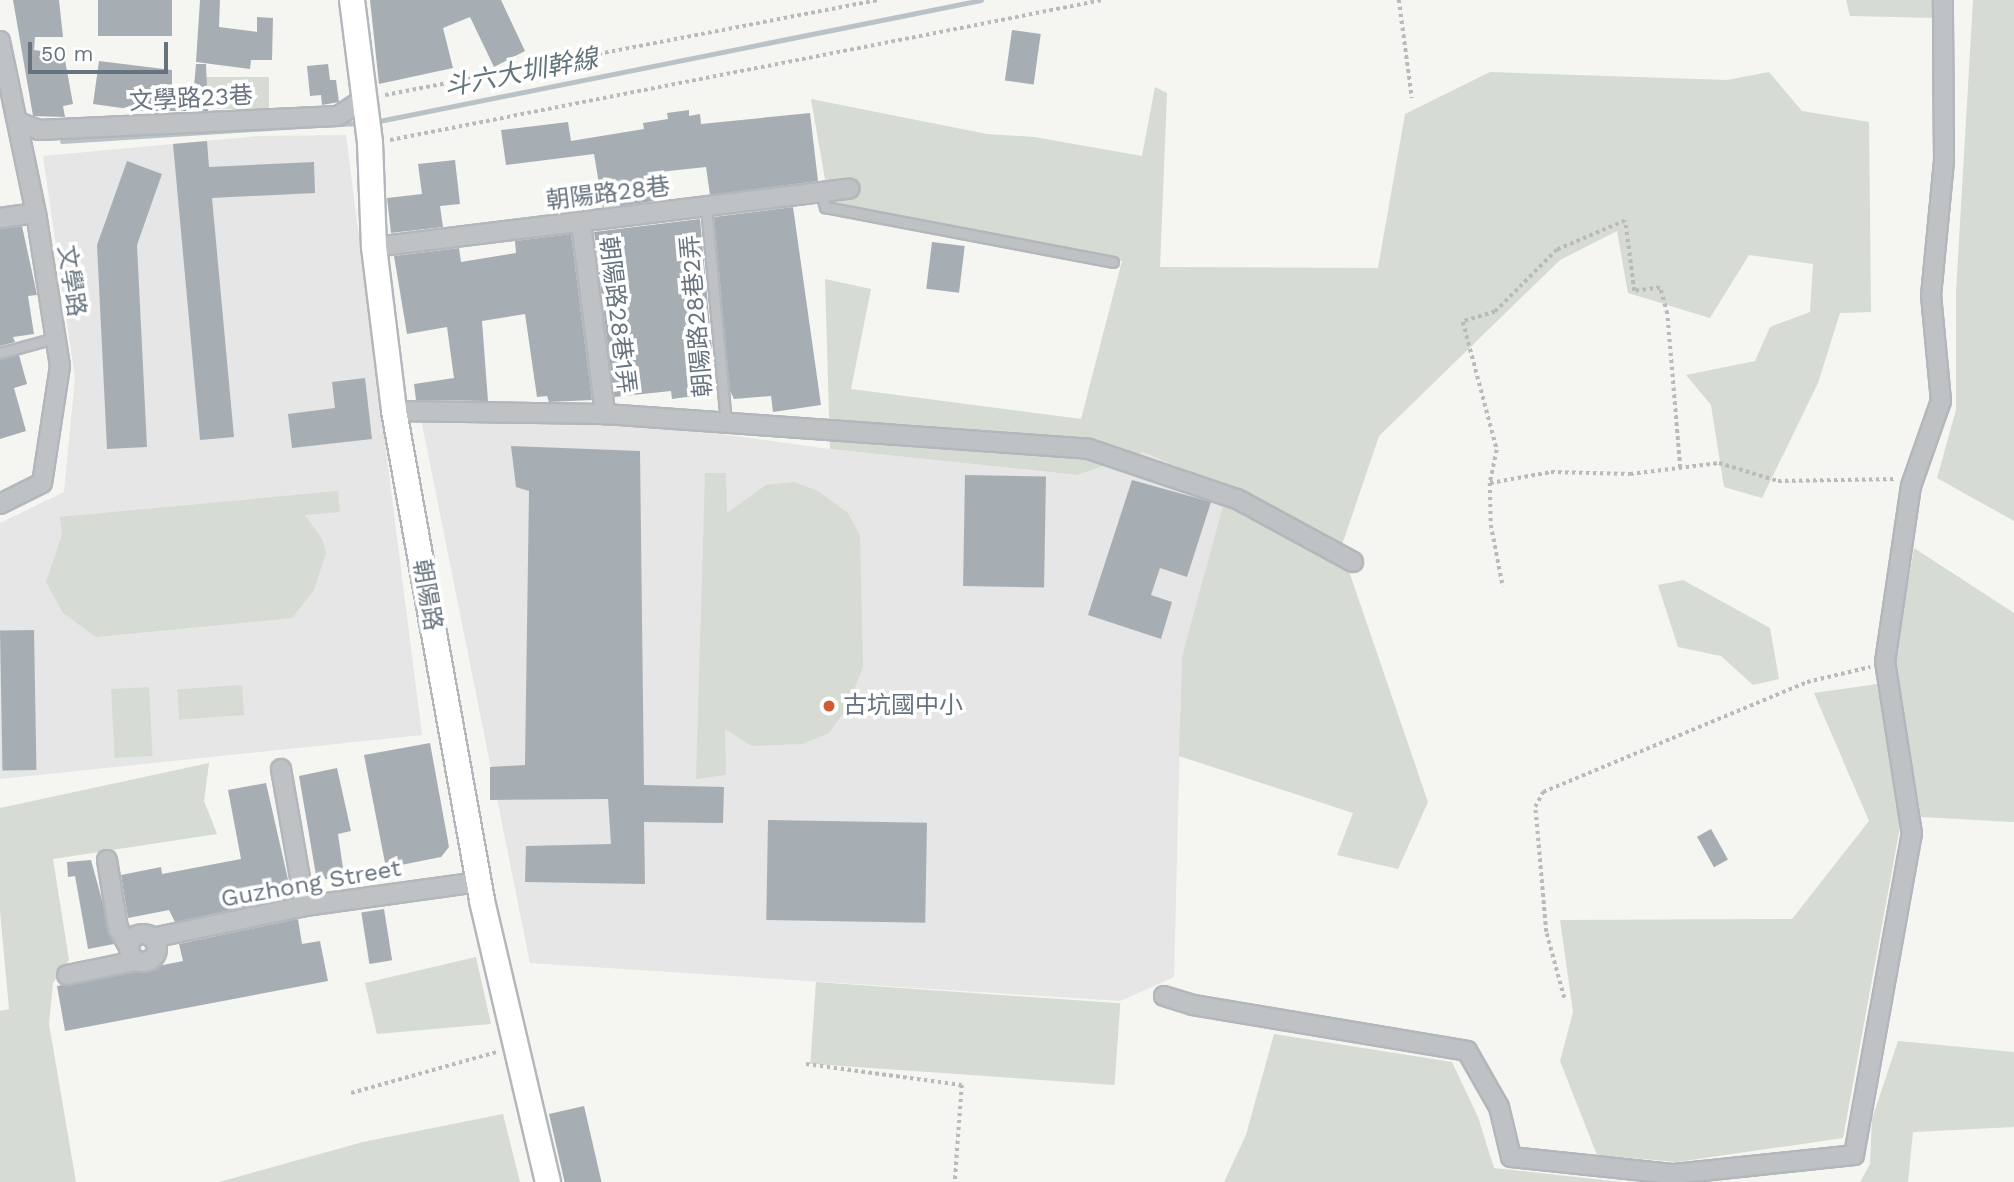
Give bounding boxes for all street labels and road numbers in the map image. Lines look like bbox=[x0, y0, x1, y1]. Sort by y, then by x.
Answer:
street label: 文學路23巷 bbox=[128, 81, 254, 117]
street label: 朝陽路28巷 bbox=[544, 172, 672, 216]
street label: 朝陽路28巷2弄 bbox=[676, 234, 718, 398]
street label: 朝陽路28巷1弄 bbox=[593, 235, 641, 395]
street label: 文學路 bbox=[51, 243, 91, 319]
street label: 朝陽路 bbox=[407, 557, 447, 633]
street label: Guzhong Street bbox=[219, 854, 403, 914]

